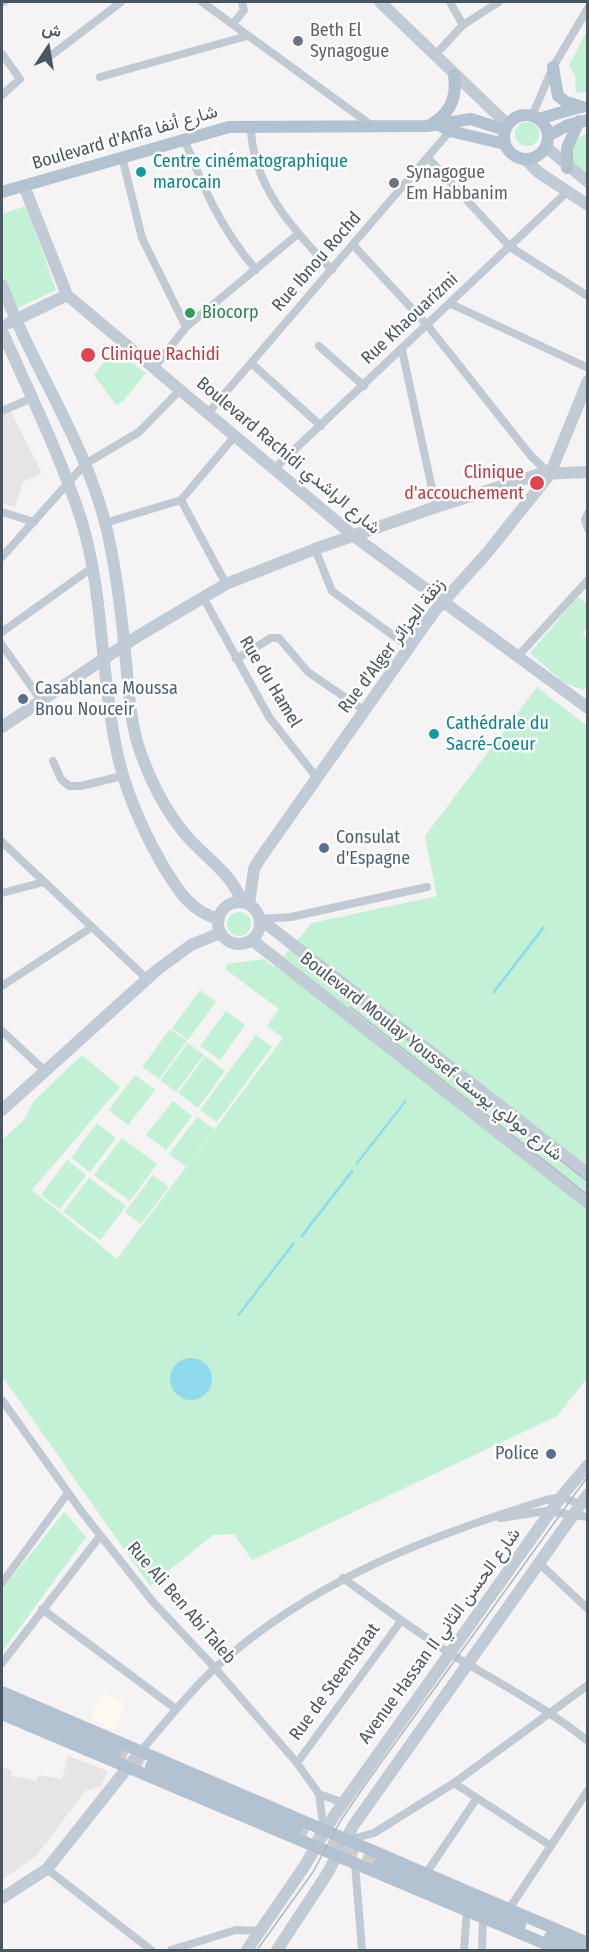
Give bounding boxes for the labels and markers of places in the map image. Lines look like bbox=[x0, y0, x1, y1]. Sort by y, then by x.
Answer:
place label: Beth El Synagogue bbox=[310, 20, 389, 63]
marker: Beth El Synagogue bbox=[291, 34, 305, 48]
place label: Centre cinématographique marocain bbox=[153, 151, 348, 194]
place label: Synagogue Em Habbanim bbox=[406, 162, 508, 204]
marker: Centre cinématographique marocain bbox=[134, 165, 148, 179]
marker: Synagogue Em Habbanim bbox=[387, 176, 401, 190]
place label: Biocorp bbox=[202, 302, 259, 324]
marker: Biocorp bbox=[183, 306, 197, 320]
place label: Clinique Rachidi bbox=[101, 344, 220, 366]
marker: Clinique Rachidi bbox=[79, 346, 97, 364]
place label: Clinique d'accouchement bbox=[404, 462, 524, 504]
marker: Clinique d'accouchement bbox=[528, 474, 546, 492]
place label: Casablanca Moussa Bnou Nouceir bbox=[35, 678, 178, 720]
marker: Casablanca Moussa Bnou Nouceir bbox=[16, 692, 30, 706]
place label: Cathédrale du Sacré-Coeur bbox=[446, 713, 549, 756]
marker: Cathédrale du Sacré-Coeur bbox=[427, 727, 441, 741]
place label: Consulat d'Espagne bbox=[336, 827, 410, 870]
marker: Consulat d'Espagne bbox=[317, 841, 331, 855]
place label: Police bbox=[495, 1443, 539, 1465]
marker: Police bbox=[544, 1447, 558, 1461]

